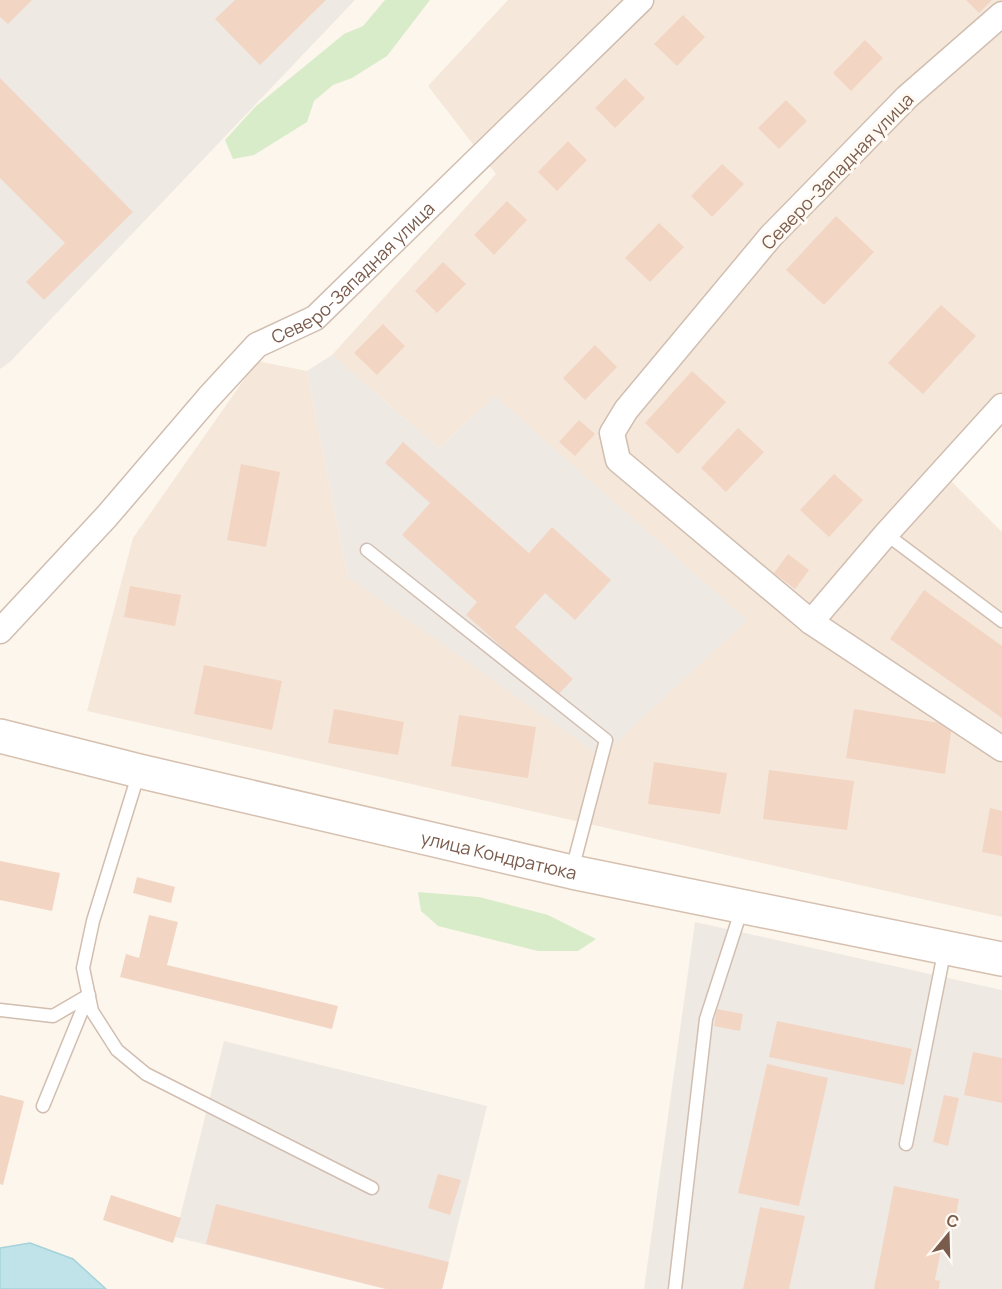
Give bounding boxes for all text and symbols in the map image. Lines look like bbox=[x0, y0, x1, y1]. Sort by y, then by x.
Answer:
street label: Северо-Западная улица bbox=[756, 87, 918, 255]
street label: Северо-Западная улица bbox=[267, 196, 439, 349]
street label: улица Кондратюка bbox=[419, 825, 579, 885]
north arrow bbox=[918, 1205, 978, 1265]
text: С bbox=[944, 1208, 962, 1233]

